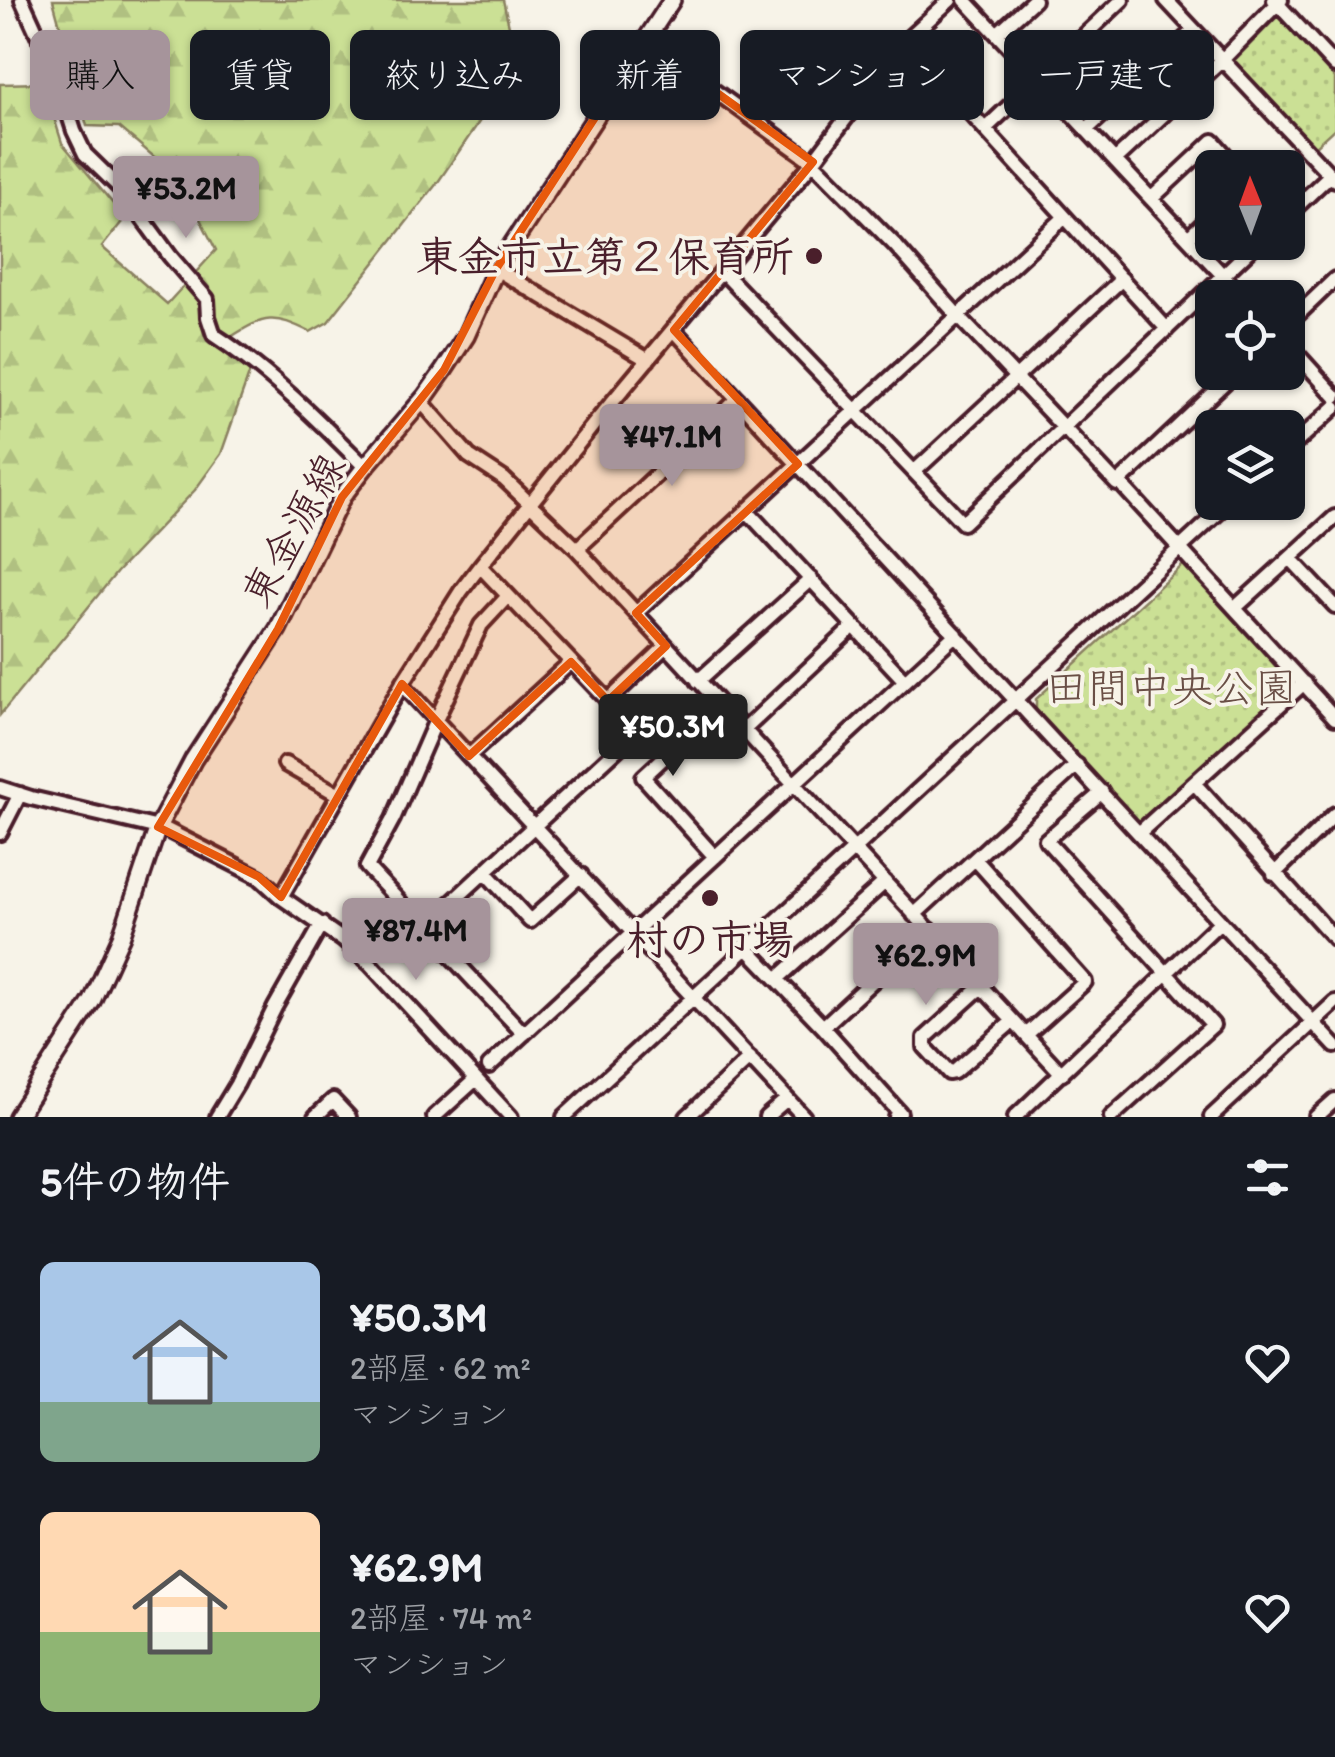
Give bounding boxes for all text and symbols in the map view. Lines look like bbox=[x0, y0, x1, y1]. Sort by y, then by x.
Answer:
chip: 購入 bbox=[30, 30, 170, 120]
chip: 賃貸 bbox=[190, 30, 330, 120]
chip: 絞り込み bbox=[350, 30, 560, 120]
chip: 新着 bbox=[580, 30, 720, 120]
chip: マンション bbox=[740, 30, 984, 120]
chip: 一戸建て bbox=[1004, 30, 1214, 120]
north arrow bbox=[1195, 150, 1305, 260]
map controls bbox=[1195, 150, 1305, 520]
pin: ¥53.2M bbox=[105, 156, 267, 241]
text: ¥53.2M bbox=[135, 169, 237, 207]
place label: 東金市立第２保育所 bbox=[416, 231, 794, 282]
marker: 東金市立第２保育所 bbox=[803, 245, 825, 267]
button: locate bbox=[1195, 280, 1305, 390]
pin: ¥47.1M bbox=[591, 404, 753, 489]
button: layers bbox=[1195, 410, 1305, 520]
text: ¥47.1M bbox=[622, 417, 722, 455]
street label: 東金源線 bbox=[230, 444, 356, 616]
park label: 田間中央公園 bbox=[1045, 662, 1297, 713]
pin: ¥50.3M bbox=[592, 694, 754, 779]
text: ¥50.3M bbox=[621, 707, 725, 745]
marker: 村の市場 bbox=[699, 887, 721, 909]
pin: ¥87.4M bbox=[335, 898, 497, 983]
text: ¥87.4M bbox=[364, 911, 468, 949]
place label: 村の市場 bbox=[626, 914, 794, 965]
pin: ¥62.9M bbox=[845, 923, 1007, 1008]
text: ¥62.9M bbox=[875, 936, 977, 974]
icon: filters bbox=[1240, 1150, 1295, 1205]
text: 5件の物件 bbox=[40, 1156, 230, 1207]
text: ¥50.3M bbox=[350, 1291, 488, 1342]
icon: home bbox=[120, 1302, 240, 1422]
icon: heart bbox=[1240, 1335, 1295, 1390]
text: 2部屋 · 62 m² bbox=[350, 1349, 531, 1387]
text: マンション bbox=[350, 1395, 509, 1433]
text: ¥62.9M bbox=[350, 1541, 483, 1592]
icon: home bbox=[120, 1552, 240, 1672]
icon: heart bbox=[1240, 1585, 1295, 1640]
text: 2部屋 · 74 m² bbox=[350, 1599, 532, 1637]
text: マンション bbox=[350, 1645, 509, 1683]

